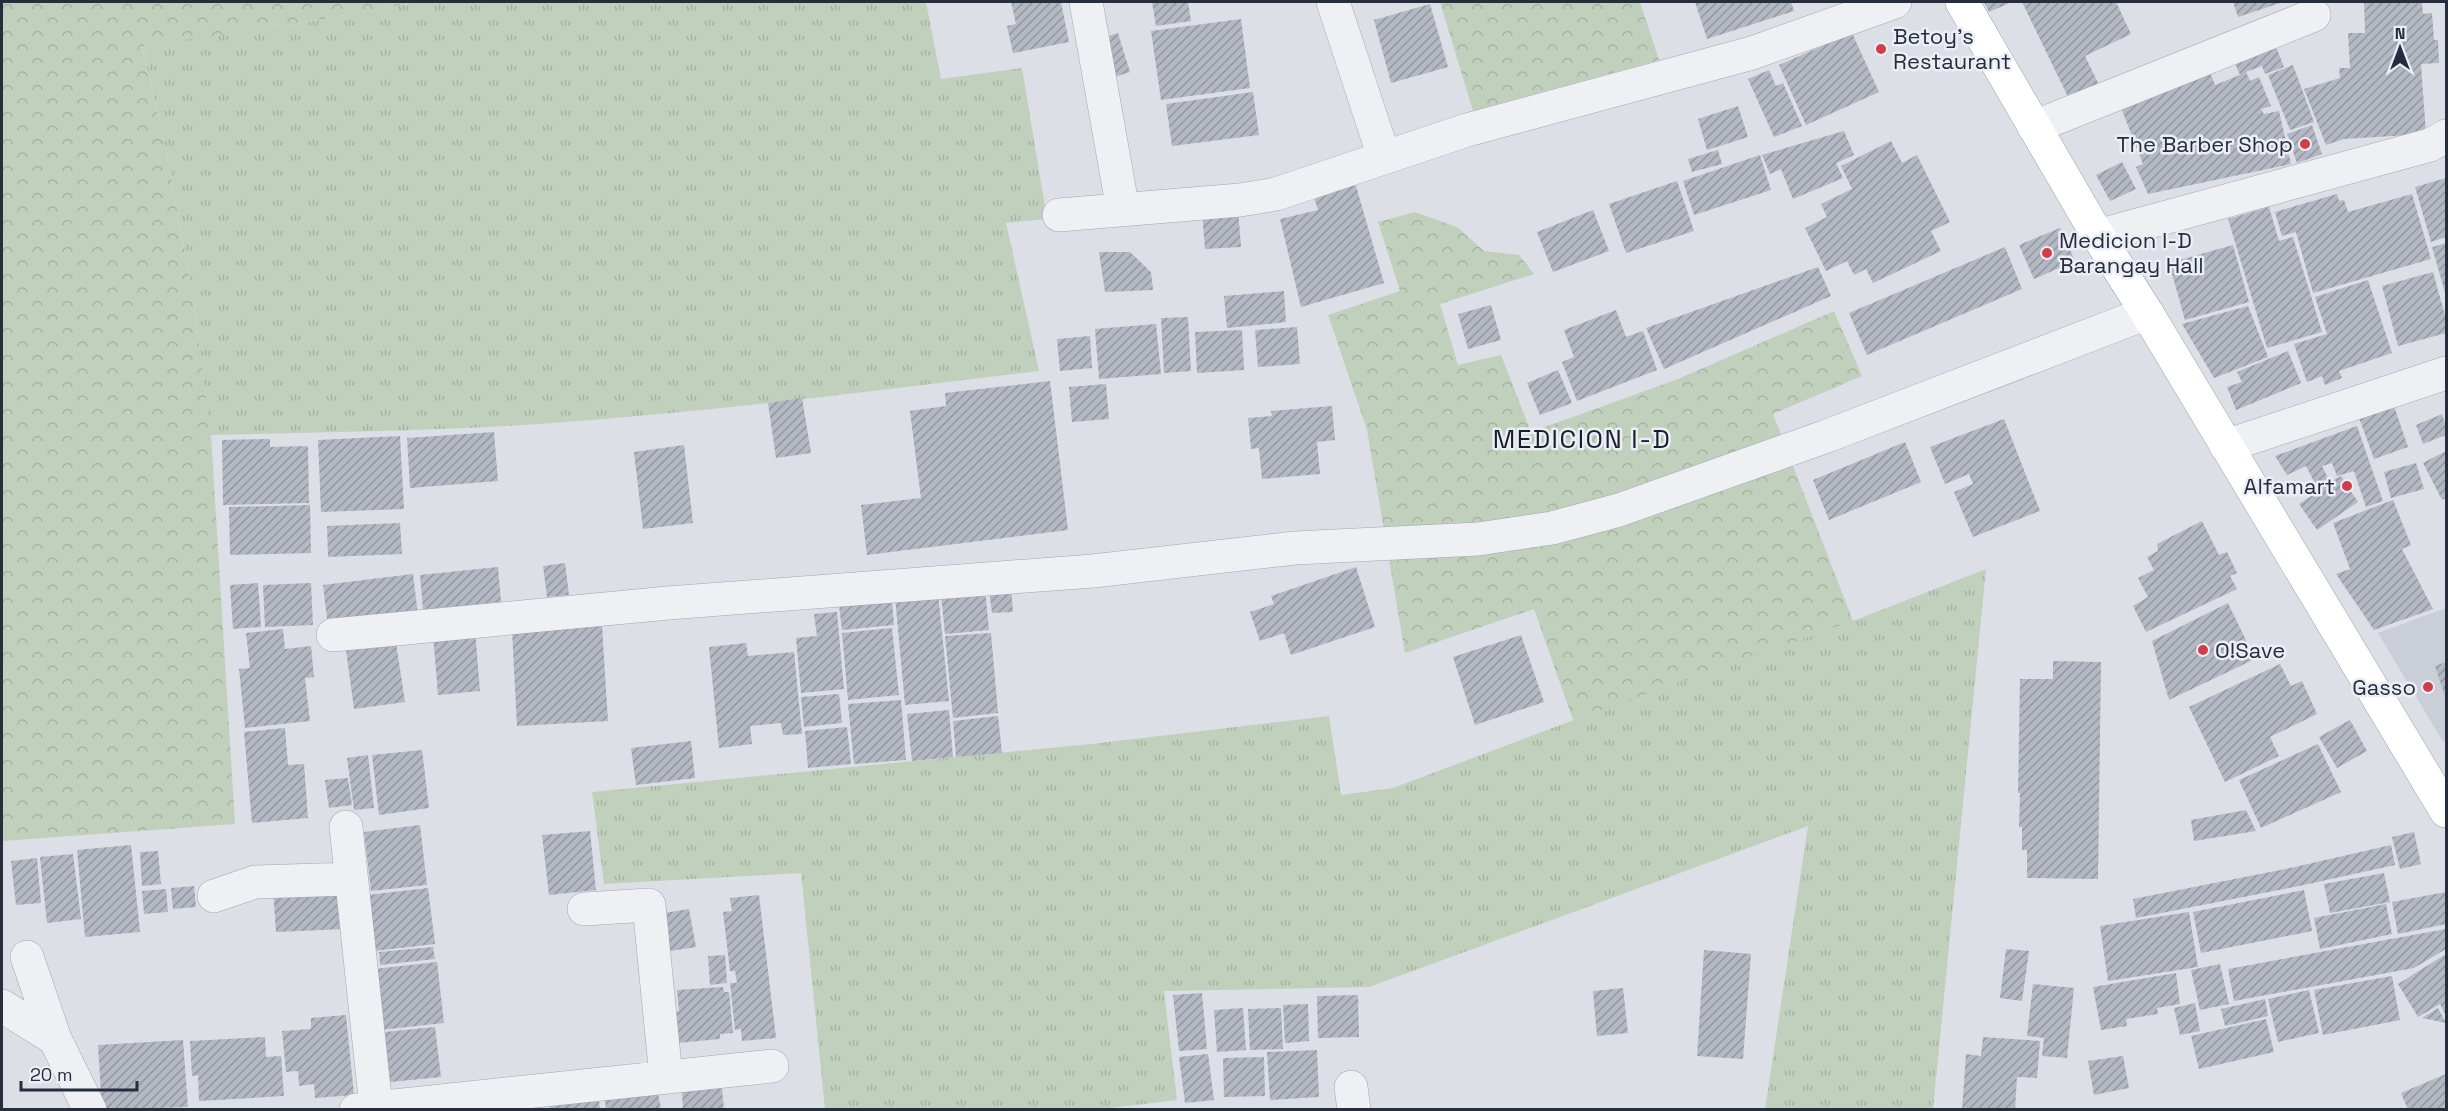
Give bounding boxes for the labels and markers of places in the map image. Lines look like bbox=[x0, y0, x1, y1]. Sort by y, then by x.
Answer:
place label: Betoy's Restaurant bbox=[1893, 22, 2011, 75]
marker: Betoy's Restaurant bbox=[1874, 42, 1888, 56]
place label: The Barber Shop bbox=[2117, 130, 2293, 158]
marker: The Barber Shop bbox=[2298, 137, 2312, 151]
place label: Medicion I-D Barangay Hall bbox=[2059, 226, 2204, 279]
marker: Medicion I-D Barangay Hall bbox=[2040, 246, 2054, 260]
place label: Alfamart bbox=[2244, 472, 2335, 500]
marker: Alfamart bbox=[2340, 479, 2354, 493]
place label: O!Save bbox=[2215, 636, 2285, 664]
marker: O!Save bbox=[2196, 643, 2210, 657]
place label: Gasso bbox=[2352, 673, 2416, 701]
marker: Gasso bbox=[2421, 680, 2435, 694]

